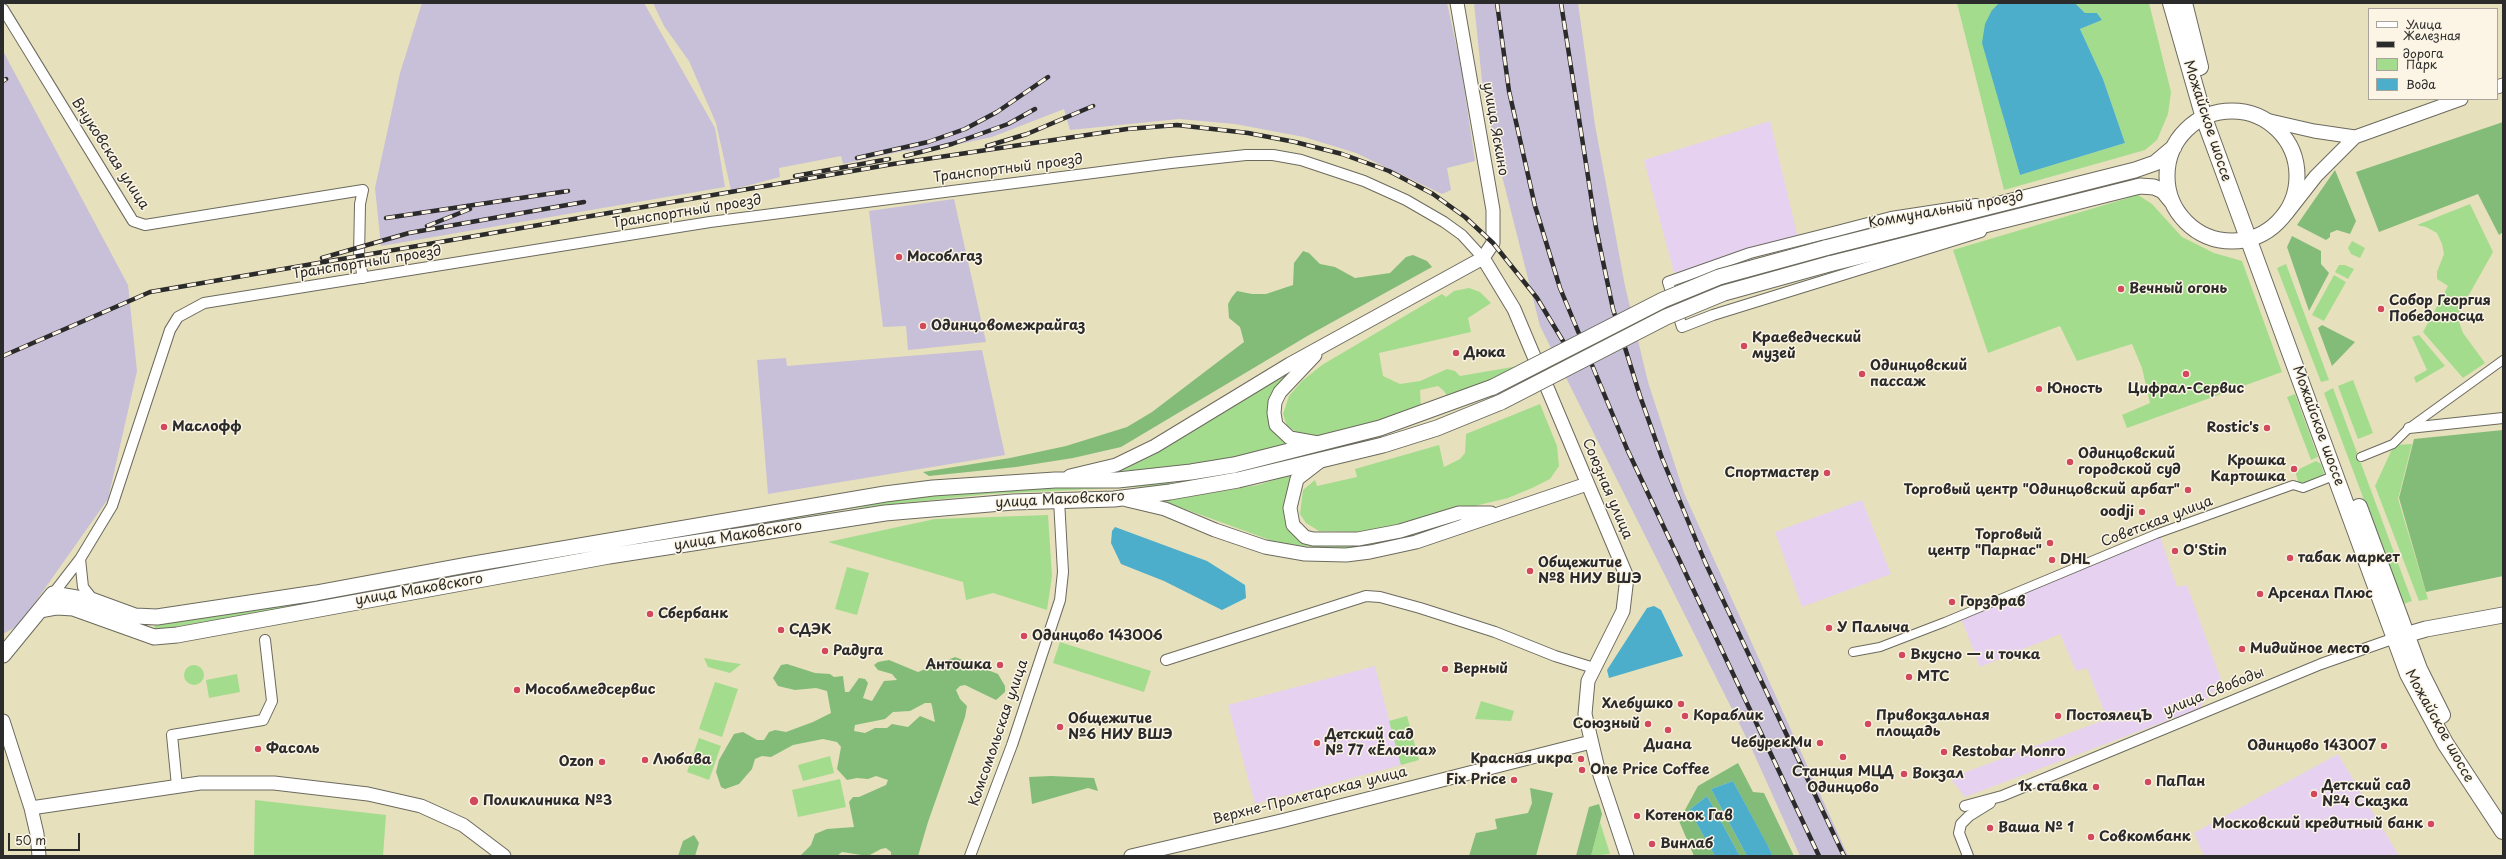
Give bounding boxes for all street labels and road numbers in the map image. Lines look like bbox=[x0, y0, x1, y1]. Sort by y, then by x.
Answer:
street label: Можайское шоссе bbox=[2179, 58, 2235, 184]
street label: улица Яскино bbox=[1478, 81, 1512, 177]
street label: Внуковская улица bbox=[68, 95, 152, 213]
street label: Транспортный проезд bbox=[932, 151, 1084, 187]
street label: Коммунальный проезд bbox=[1867, 188, 2025, 232]
street label: Транспортный проезд bbox=[611, 192, 763, 232]
street label: Транспортный проезд bbox=[291, 243, 443, 283]
street label: Можайское шоссе bbox=[2288, 364, 2348, 488]
street label: Союзная улица bbox=[1578, 436, 1636, 542]
street label: улица Маковского bbox=[995, 488, 1125, 512]
street label: Советская улица bbox=[2099, 493, 2215, 551]
street label: улица Маковского bbox=[673, 518, 803, 554]
street label: улица Маковского bbox=[354, 570, 484, 610]
street label: Комсомольская улица bbox=[966, 658, 1032, 808]
street label: улица Свободы bbox=[2161, 664, 2267, 720]
street label: Можайское шоссе bbox=[2401, 667, 2477, 785]
street label: Верхне-Пролетарская улица bbox=[1211, 764, 1409, 828]

